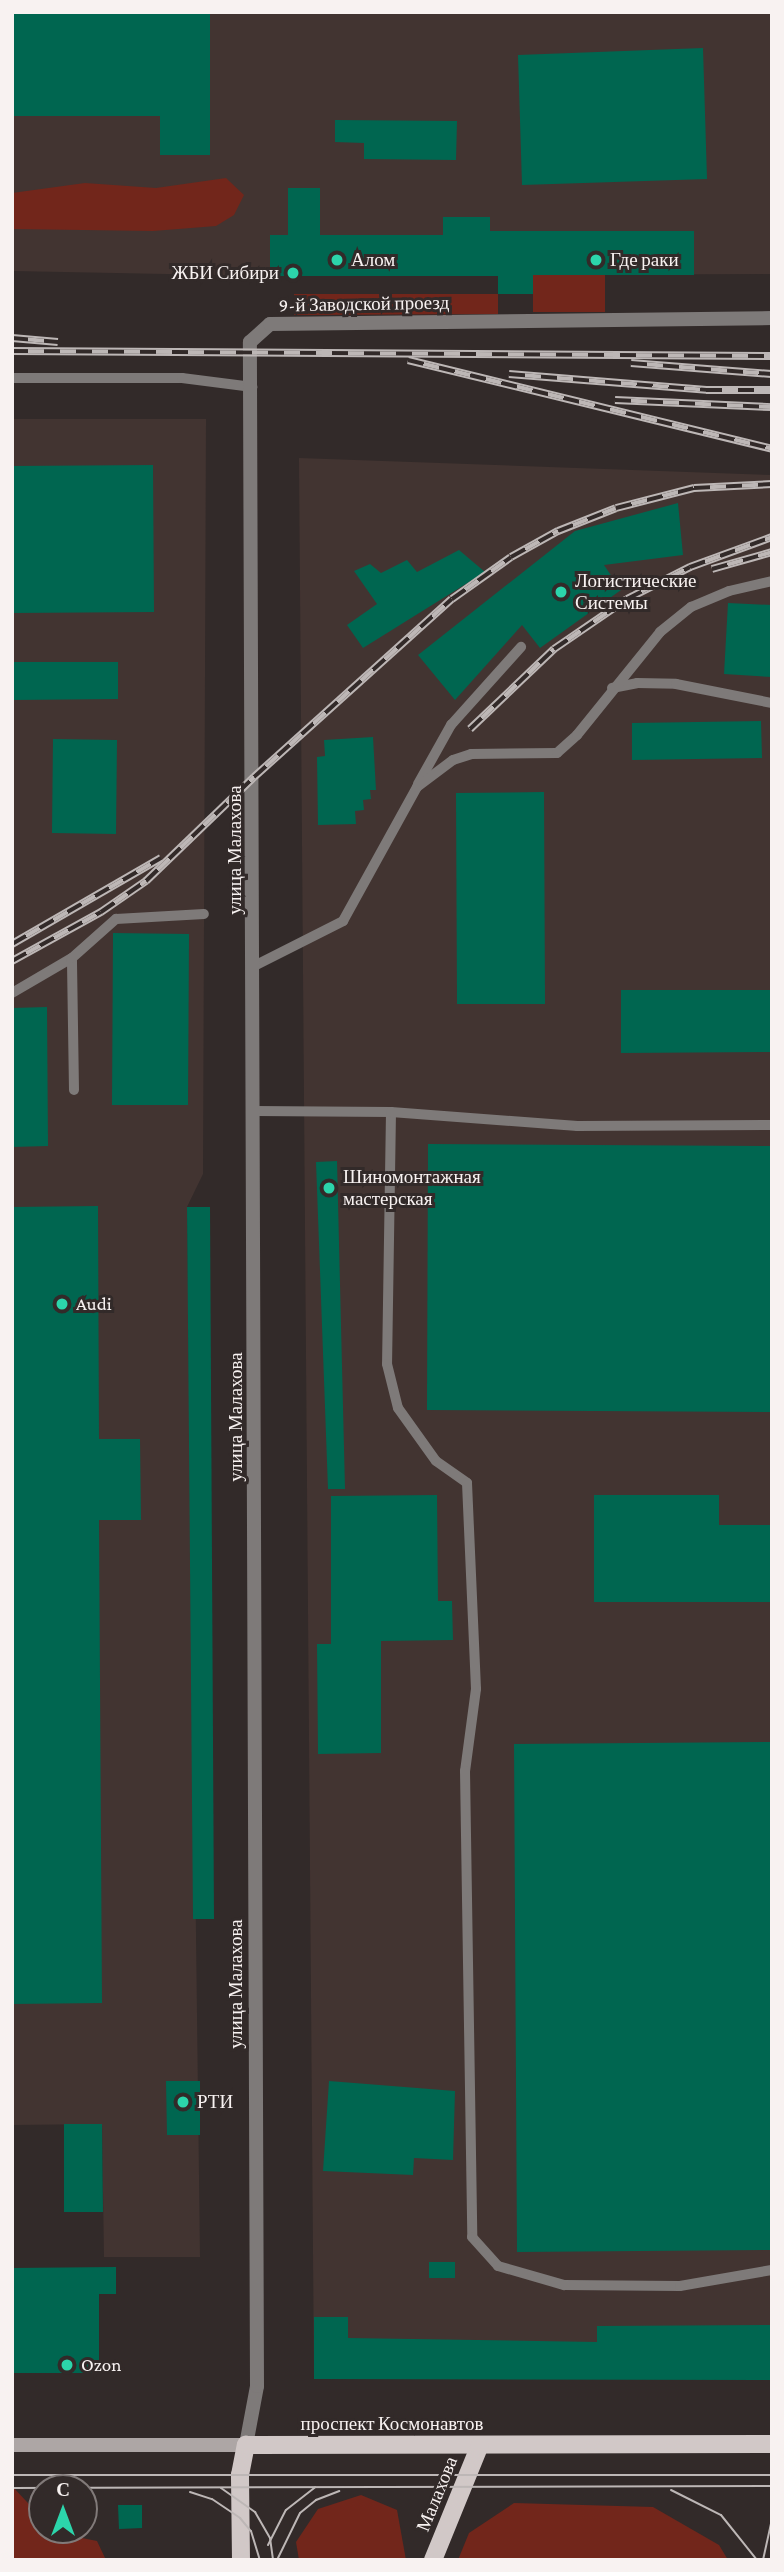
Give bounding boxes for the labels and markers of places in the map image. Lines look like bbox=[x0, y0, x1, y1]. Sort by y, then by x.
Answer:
place label: Алом bbox=[351, 249, 395, 271]
place label: Где раки bbox=[610, 249, 679, 271]
marker: Алом bbox=[329, 252, 345, 268]
marker: Где раки bbox=[588, 252, 604, 268]
place label: ЖБИ Сибири bbox=[171, 262, 279, 284]
marker: ЖБИ Сибири bbox=[285, 265, 301, 281]
place label: Логистические Системы bbox=[575, 570, 697, 614]
marker: Логистические Системы bbox=[553, 584, 569, 600]
place label: Шиномонтажная мастерская bbox=[343, 1166, 481, 1210]
marker: Шиномонтажная мастерская bbox=[321, 1180, 337, 1196]
place label: Audi bbox=[76, 1293, 112, 1315]
marker: Audi bbox=[54, 1296, 70, 1312]
place label: РТИ bbox=[197, 2091, 233, 2113]
marker: РТИ bbox=[175, 2094, 191, 2110]
place label: Ozon bbox=[81, 2354, 121, 2376]
marker: Ozon bbox=[59, 2357, 75, 2373]

